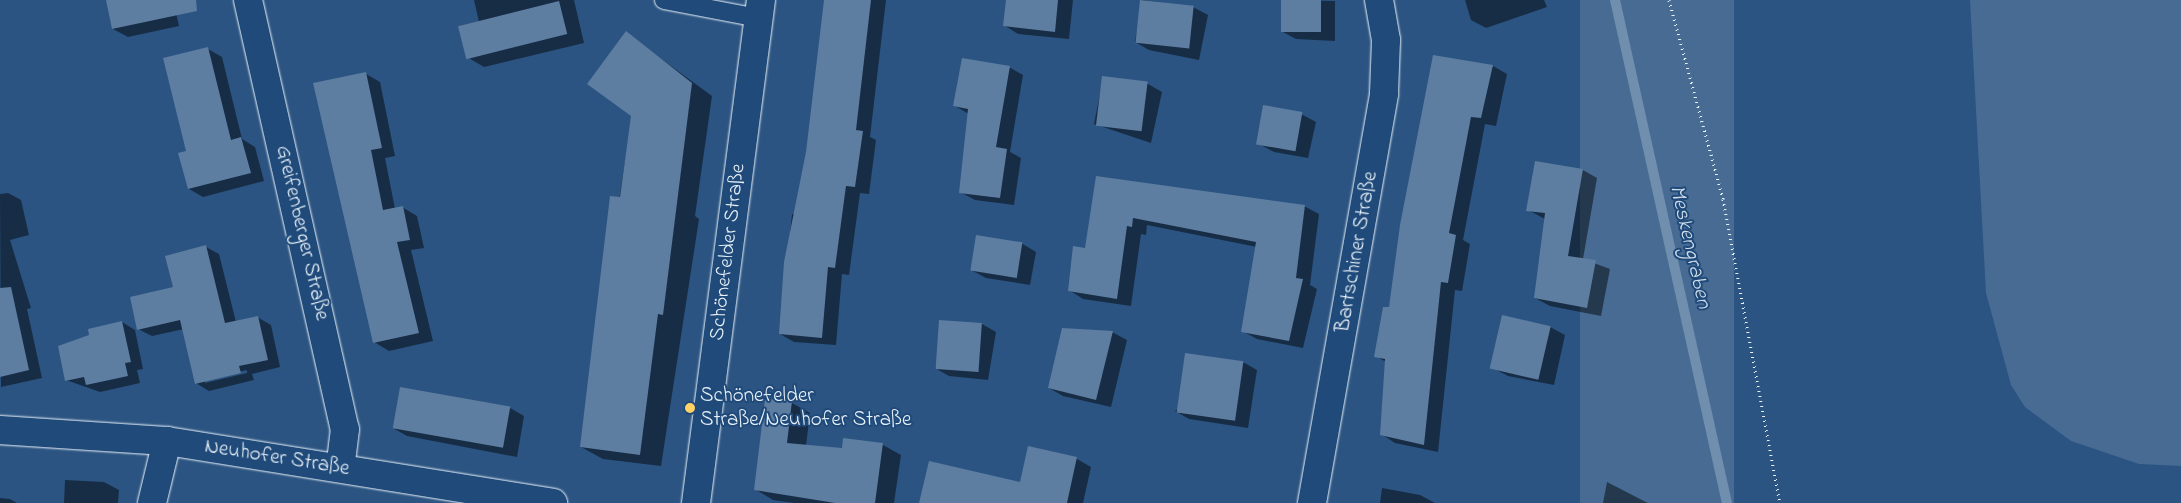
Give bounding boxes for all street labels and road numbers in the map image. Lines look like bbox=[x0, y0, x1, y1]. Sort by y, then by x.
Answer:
street label: Greifenberger Straße bbox=[270, 143, 334, 323]
street label: Schönefelder Straße bbox=[705, 162, 751, 342]
street label: Bartschiner Straße bbox=[1330, 169, 1384, 335]
street label: Neuhofer Straße bbox=[203, 434, 351, 482]

